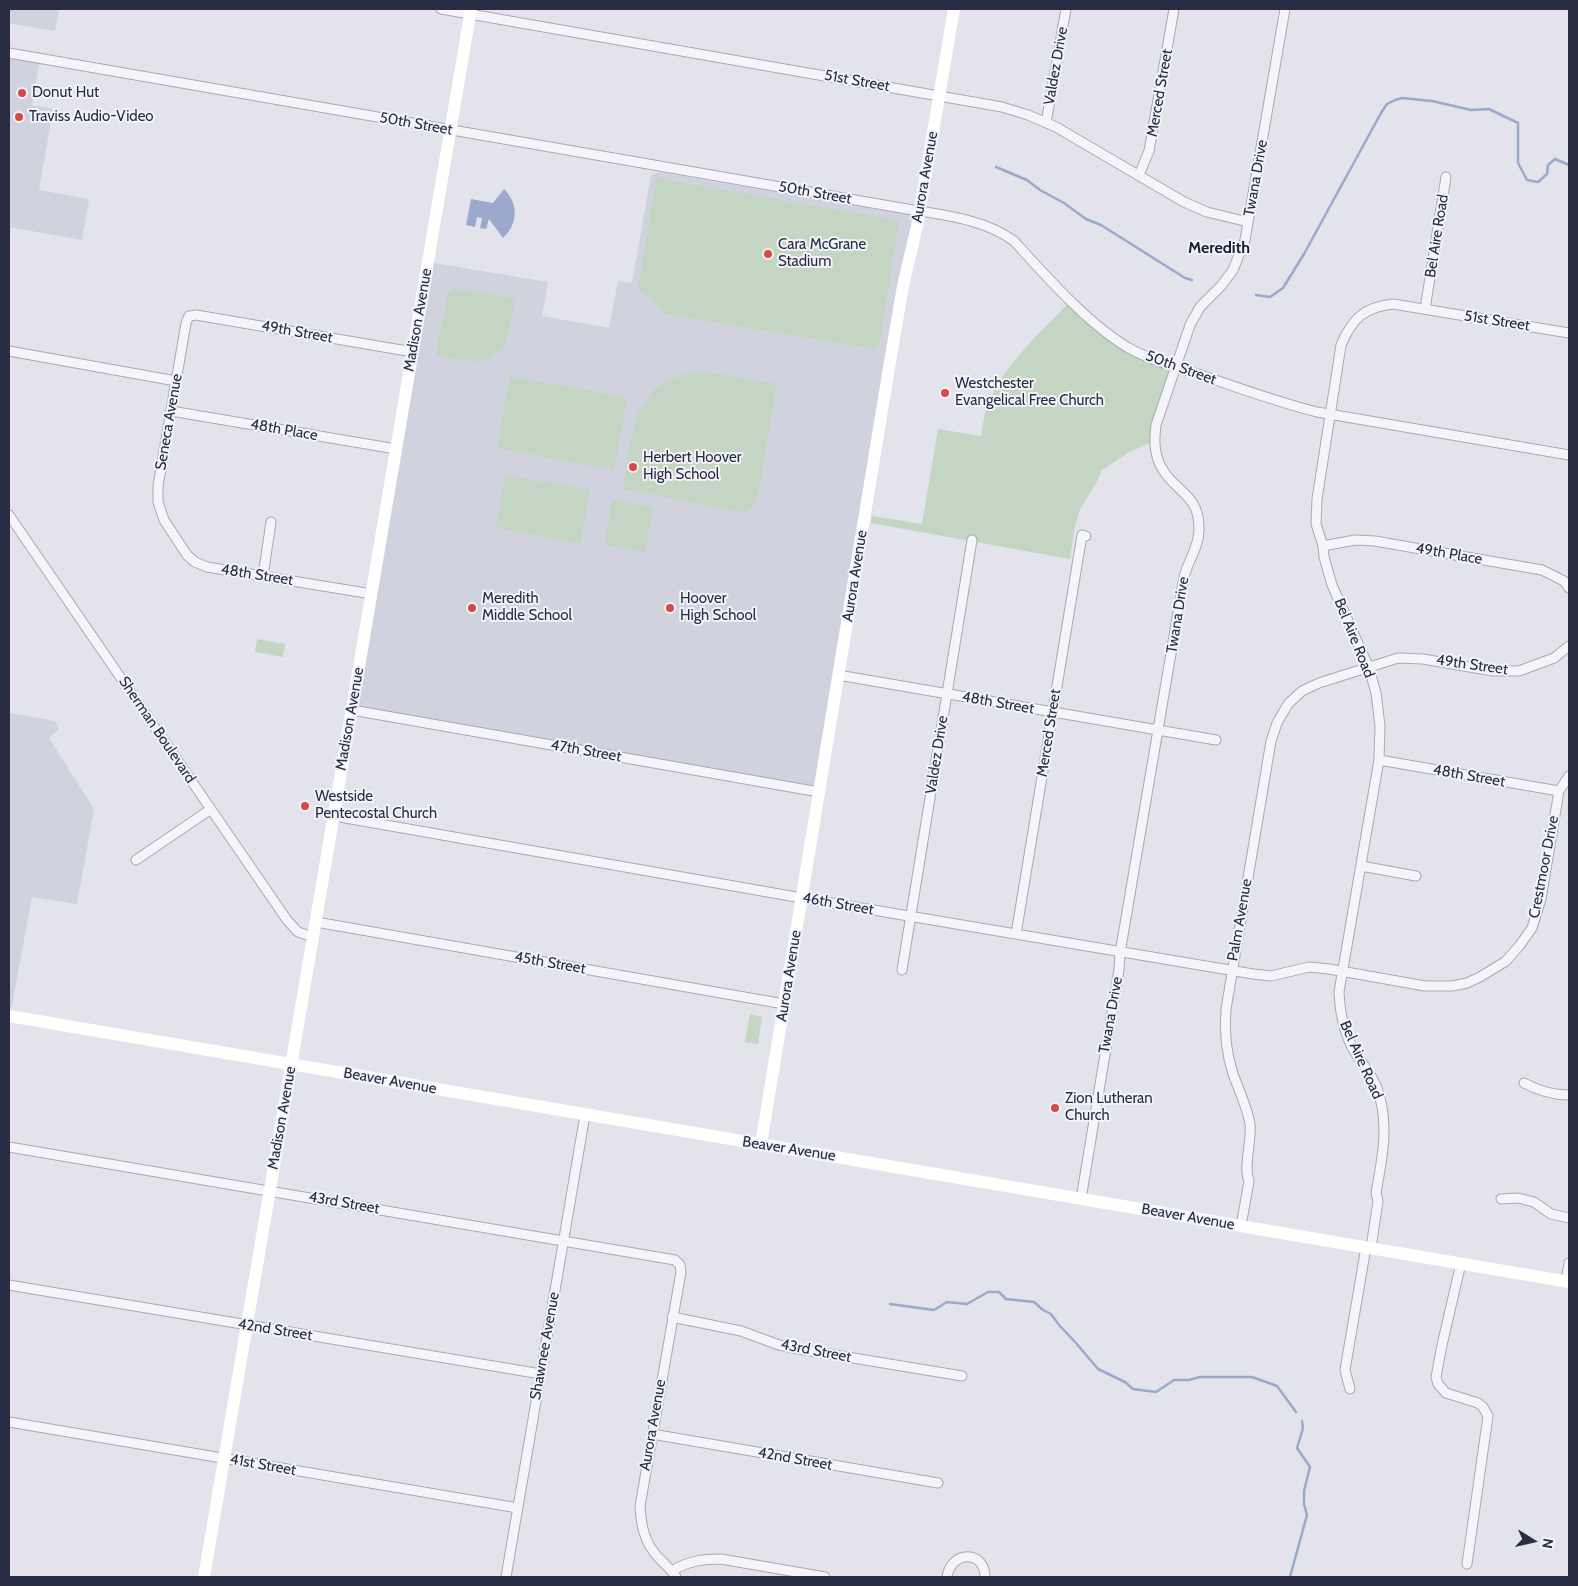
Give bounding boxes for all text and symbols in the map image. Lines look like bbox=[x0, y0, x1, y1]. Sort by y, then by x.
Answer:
street label: Valdez Drive bbox=[1040, 25, 1072, 107]
street label: Merced Street bbox=[1143, 48, 1177, 138]
street label: 51st Street bbox=[823, 66, 891, 96]
place label: Donut Hut bbox=[32, 84, 99, 102]
marker: Donut Hut bbox=[16, 87, 28, 99]
place label: Traviss Audio-Video bbox=[29, 108, 154, 126]
street label: 50th Street bbox=[378, 109, 454, 139]
marker: Traviss Audio-Video bbox=[13, 111, 25, 123]
street label: Aurora Avenue bbox=[908, 130, 942, 224]
street label: Twana Drive bbox=[1240, 138, 1272, 218]
street label: 50th Street bbox=[777, 178, 853, 208]
street label: Bel Aire Road bbox=[1422, 193, 1452, 279]
place label: Cara McGrane Stadium bbox=[778, 236, 866, 271]
district label: Meredith bbox=[1188, 238, 1250, 258]
marker: Cara McGrane Stadium bbox=[762, 248, 774, 260]
street label: Madison Avenue bbox=[400, 267, 436, 373]
street label: 51st Street bbox=[1463, 307, 1531, 335]
street label: 49th Street bbox=[260, 317, 334, 347]
street label: 50th Street bbox=[1143, 347, 1219, 389]
street label: Seneca Avenue bbox=[152, 372, 186, 472]
place label: Westchester Evangelical Free Church bbox=[955, 375, 1104, 410]
marker: Westchester Evangelical Free Church bbox=[939, 387, 951, 399]
street label: 48th Place bbox=[249, 415, 319, 445]
place label: Herbert Hoover High School bbox=[643, 449, 741, 484]
marker: Herbert Hoover High School bbox=[627, 461, 639, 473]
street label: Aurora Avenue bbox=[839, 529, 871, 623]
street label: 49th Place bbox=[1414, 539, 1484, 569]
street label: 48th Street bbox=[220, 560, 294, 590]
street label: Twana Drive bbox=[1163, 575, 1193, 655]
place label: Meredith Middle School bbox=[482, 590, 572, 625]
place label: Hoover High School bbox=[680, 590, 756, 625]
street label: Bel Aire Road bbox=[1330, 596, 1378, 680]
marker: Meredith Middle School bbox=[466, 602, 478, 614]
marker: Hoover High School bbox=[664, 602, 676, 614]
street label: 49th Street bbox=[1435, 651, 1509, 679]
street label: Madison Avenue bbox=[332, 666, 368, 772]
street label: Sherman Boulevard bbox=[115, 673, 199, 787]
street label: 48th Street bbox=[961, 688, 1035, 718]
street label: Merced Street bbox=[1033, 688, 1065, 778]
street label: Valdez Drive bbox=[922, 714, 952, 796]
street label: 47th Street bbox=[549, 736, 623, 766]
street label: 48th Street bbox=[1432, 761, 1506, 791]
place label: Westside Pentecostal Church bbox=[315, 788, 437, 823]
marker: Westside Pentecostal Church bbox=[299, 800, 311, 812]
street label: Crestmoor Drive bbox=[1525, 814, 1563, 920]
street label: Palm Avenue bbox=[1224, 877, 1256, 963]
street label: 46th Street bbox=[801, 889, 875, 919]
street label: Aurora Avenue bbox=[773, 929, 805, 1023]
street label: 45th Street bbox=[513, 948, 587, 978]
street label: Twana Drive bbox=[1095, 975, 1127, 1055]
street label: Bel Aire Road bbox=[1336, 1018, 1386, 1102]
street label: Beaver Avenue bbox=[342, 1064, 438, 1098]
street label: Madison Avenue bbox=[264, 1065, 300, 1171]
place label: Zion Lutheran Church bbox=[1065, 1090, 1153, 1125]
marker: Zion Lutheran Church bbox=[1049, 1102, 1061, 1114]
street label: Beaver Avenue bbox=[741, 1133, 837, 1165]
street label: 43rd Street bbox=[307, 1188, 381, 1218]
street label: Beaver Avenue bbox=[1140, 1200, 1236, 1234]
street label: Shawnee Avenue bbox=[527, 1291, 563, 1401]
street label: 42nd Street bbox=[236, 1315, 314, 1345]
street label: 43rd Street bbox=[779, 1335, 853, 1367]
street label: Aurora Avenue bbox=[636, 1378, 670, 1472]
street label: 42nd Street bbox=[756, 1444, 834, 1474]
street label: 41st Street bbox=[229, 1450, 297, 1480]
north arrow bbox=[1508, 1516, 1558, 1566]
text: N bbox=[1538, 1537, 1557, 1550]

